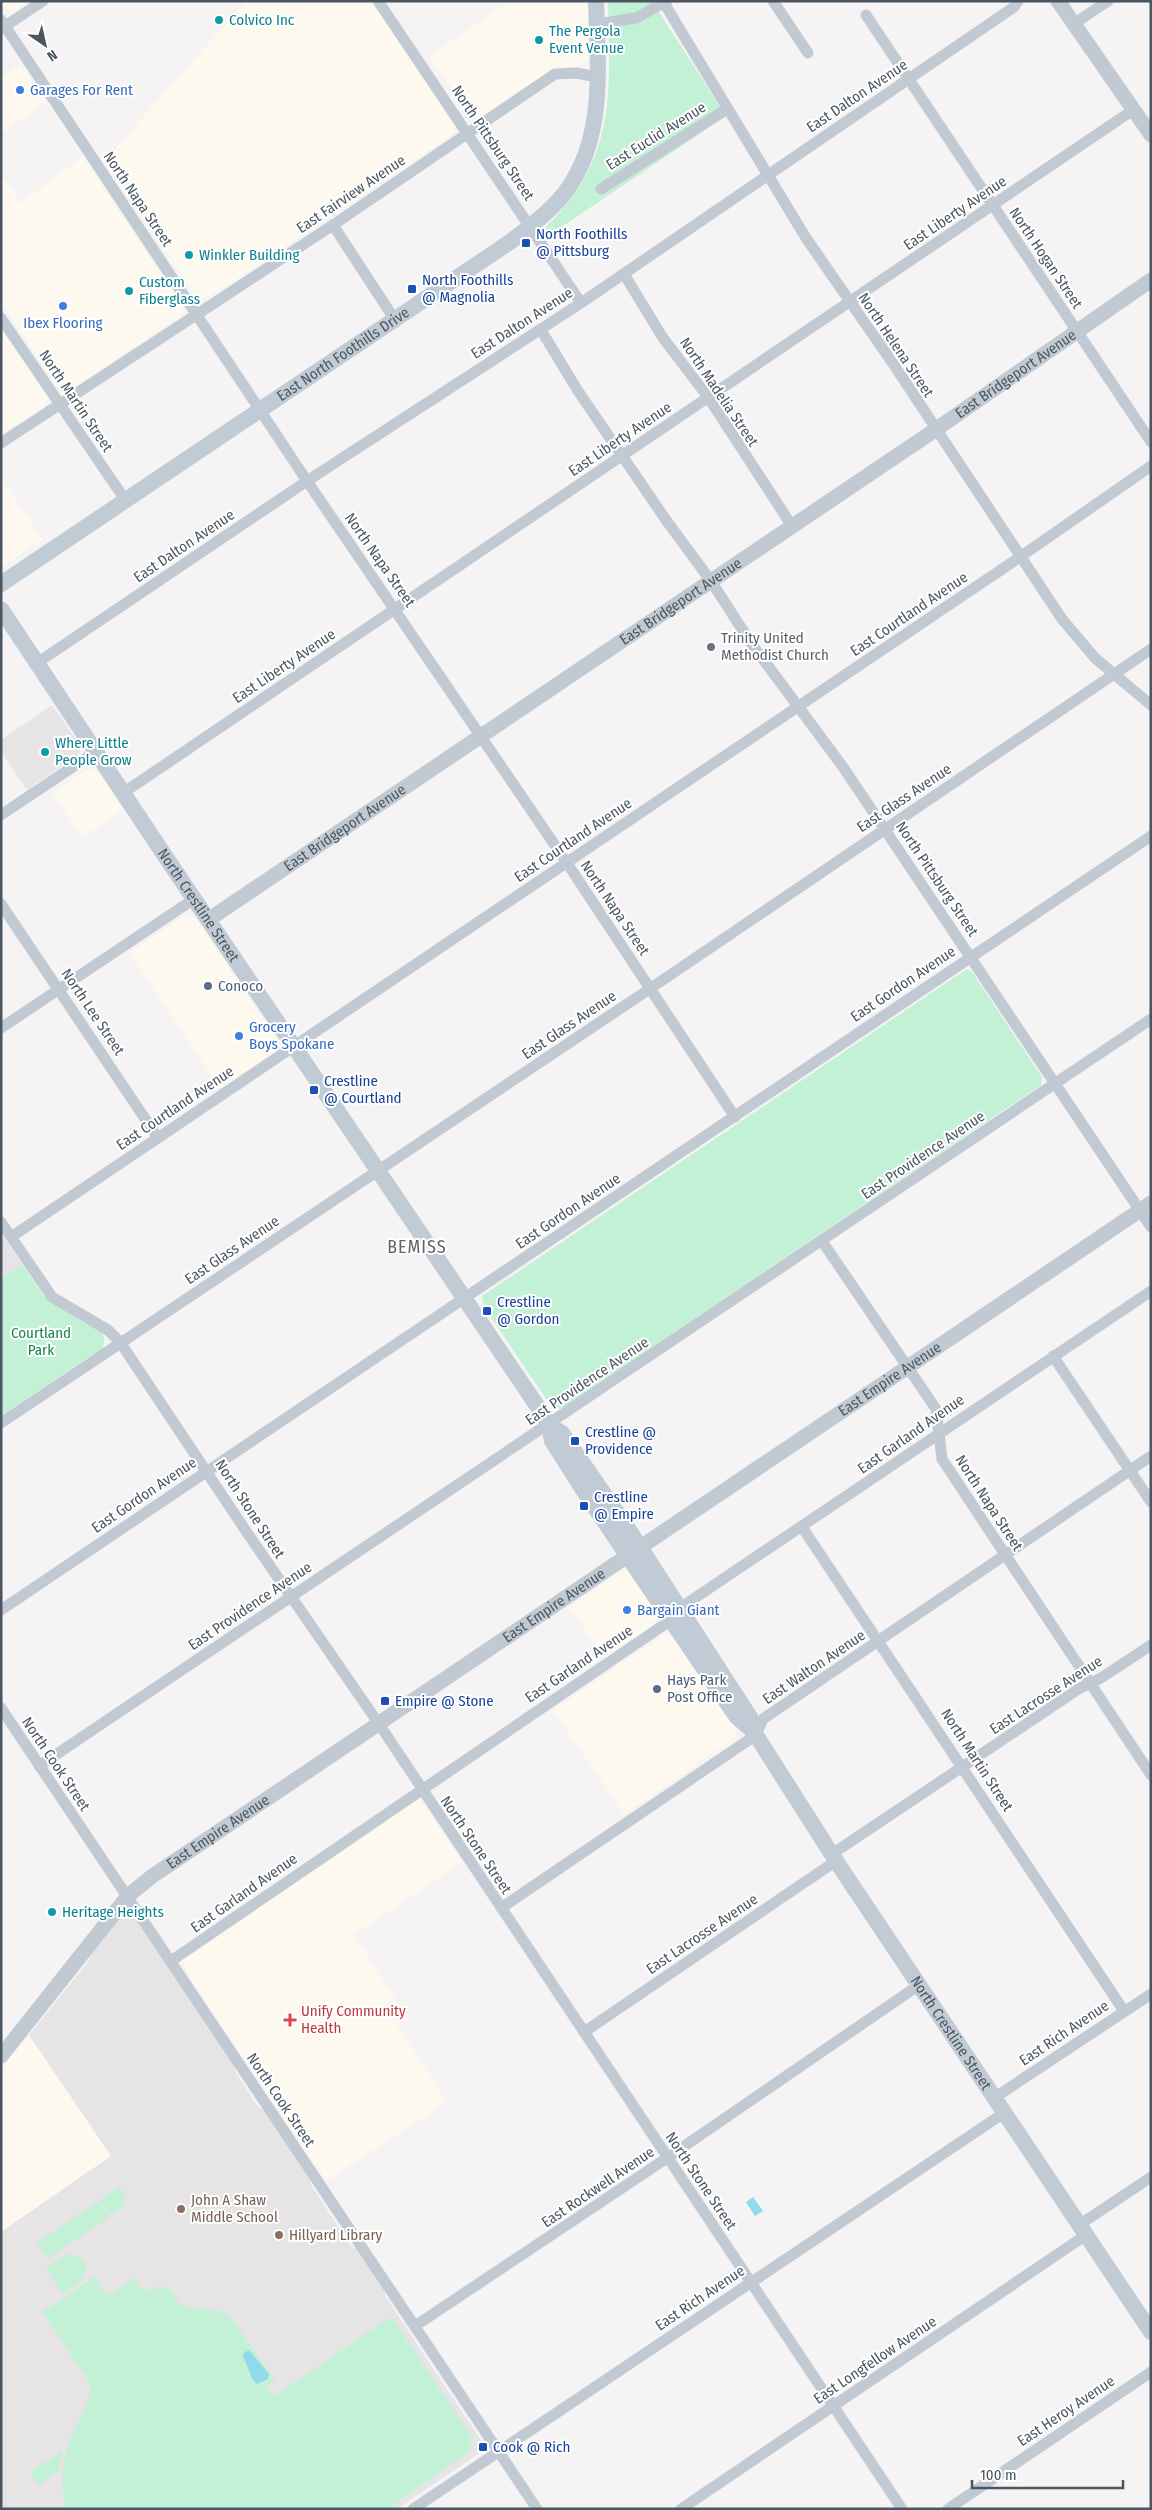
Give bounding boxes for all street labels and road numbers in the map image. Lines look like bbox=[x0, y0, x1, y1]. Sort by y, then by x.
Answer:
street label: East Dalton Avenue bbox=[803, 56, 911, 136]
street label: North Pittsburg Street bbox=[448, 82, 538, 204]
street label: East Euclid Avenue bbox=[603, 98, 709, 174]
street label: North Napa Street bbox=[100, 148, 176, 250]
street label: East Fairview Avenue bbox=[293, 151, 409, 237]
street label: East Liberty Avenue bbox=[900, 172, 1010, 254]
street label: North Hogan Street bbox=[1006, 204, 1086, 312]
street label: East Dalton Avenue bbox=[468, 283, 576, 363]
street label: North Helena Street bbox=[854, 289, 938, 401]
street label: East North Foothills Drive bbox=[273, 303, 413, 405]
street label: East Bridgeport Avenue bbox=[952, 326, 1080, 422]
street label: North Madelia Street bbox=[676, 334, 762, 450]
street label: North Martin Street bbox=[35, 347, 117, 455]
street label: East Liberty Avenue bbox=[565, 398, 675, 480]
street label: East Dalton Avenue bbox=[130, 506, 238, 586]
street label: North Napa Street bbox=[341, 510, 419, 611]
street label: East Bridgeport Avenue bbox=[616, 554, 745, 649]
street label: East Courtland Avenue bbox=[847, 568, 971, 660]
street label: East Liberty Avenue bbox=[229, 625, 339, 707]
street label: East Glass Avenue bbox=[853, 760, 955, 836]
street label: East Bridgeport Avenue bbox=[280, 780, 409, 875]
street label: East Courtland Avenue bbox=[511, 794, 635, 886]
street label: North Pittsburg Street bbox=[892, 818, 982, 940]
street label: North Crestline Street bbox=[154, 845, 243, 965]
street label: North Napa Street bbox=[577, 857, 653, 959]
street label: East Gordon Avenue bbox=[847, 942, 959, 1026]
street label: North Lee Street bbox=[58, 965, 129, 1059]
street label: East Glass Avenue bbox=[518, 987, 620, 1063]
street label: East Courtland Avenue bbox=[113, 1062, 237, 1154]
street label: East Providence Avenue bbox=[858, 1107, 988, 1203]
street label: East Gordon Avenue bbox=[512, 1169, 624, 1253]
street label: East Glass Avenue bbox=[181, 1212, 283, 1288]
street label: East Providence Avenue bbox=[522, 1333, 652, 1429]
street label: East Empire Avenue bbox=[835, 1338, 945, 1420]
street label: East Garland Avenue bbox=[854, 1391, 968, 1477]
street label: North Napa Street bbox=[951, 1452, 1027, 1554]
street label: East Gordon Avenue bbox=[88, 1453, 200, 1537]
street label: North Stone Street bbox=[211, 1456, 289, 1562]
street label: East Providence Avenue bbox=[185, 1558, 315, 1654]
street label: East Empire Avenue bbox=[499, 1564, 609, 1646]
street label: East Garland Avenue bbox=[522, 1621, 636, 1707]
street label: East Walton Avenue bbox=[759, 1626, 869, 1708]
street label: East Lacrosse Avenue bbox=[986, 1652, 1106, 1738]
street label: North Martin Street bbox=[937, 1705, 1017, 1815]
street label: North Cook Street bbox=[18, 1714, 94, 1814]
street label: East Empire Avenue bbox=[163, 1791, 273, 1873]
street label: North Stone Street bbox=[437, 1793, 515, 1897]
street label: East Garland Avenue bbox=[187, 1850, 301, 1936]
street label: East Lacrosse Avenue bbox=[643, 1890, 761, 1978]
street label: North Crestline Street bbox=[907, 1973, 996, 2093]
street label: East Rich Avenue bbox=[1016, 1997, 1112, 2069]
street label: North Cook Street bbox=[243, 2050, 319, 2150]
street label: North Stone Street bbox=[662, 2129, 740, 2233]
street label: East Rockwell Avenue bbox=[538, 2143, 658, 2231]
street label: East Rich Avenue bbox=[652, 2262, 748, 2334]
street label: East Longfellow Avenue bbox=[810, 2312, 940, 2408]
street label: East Heroy Avenue bbox=[1014, 2372, 1118, 2450]

